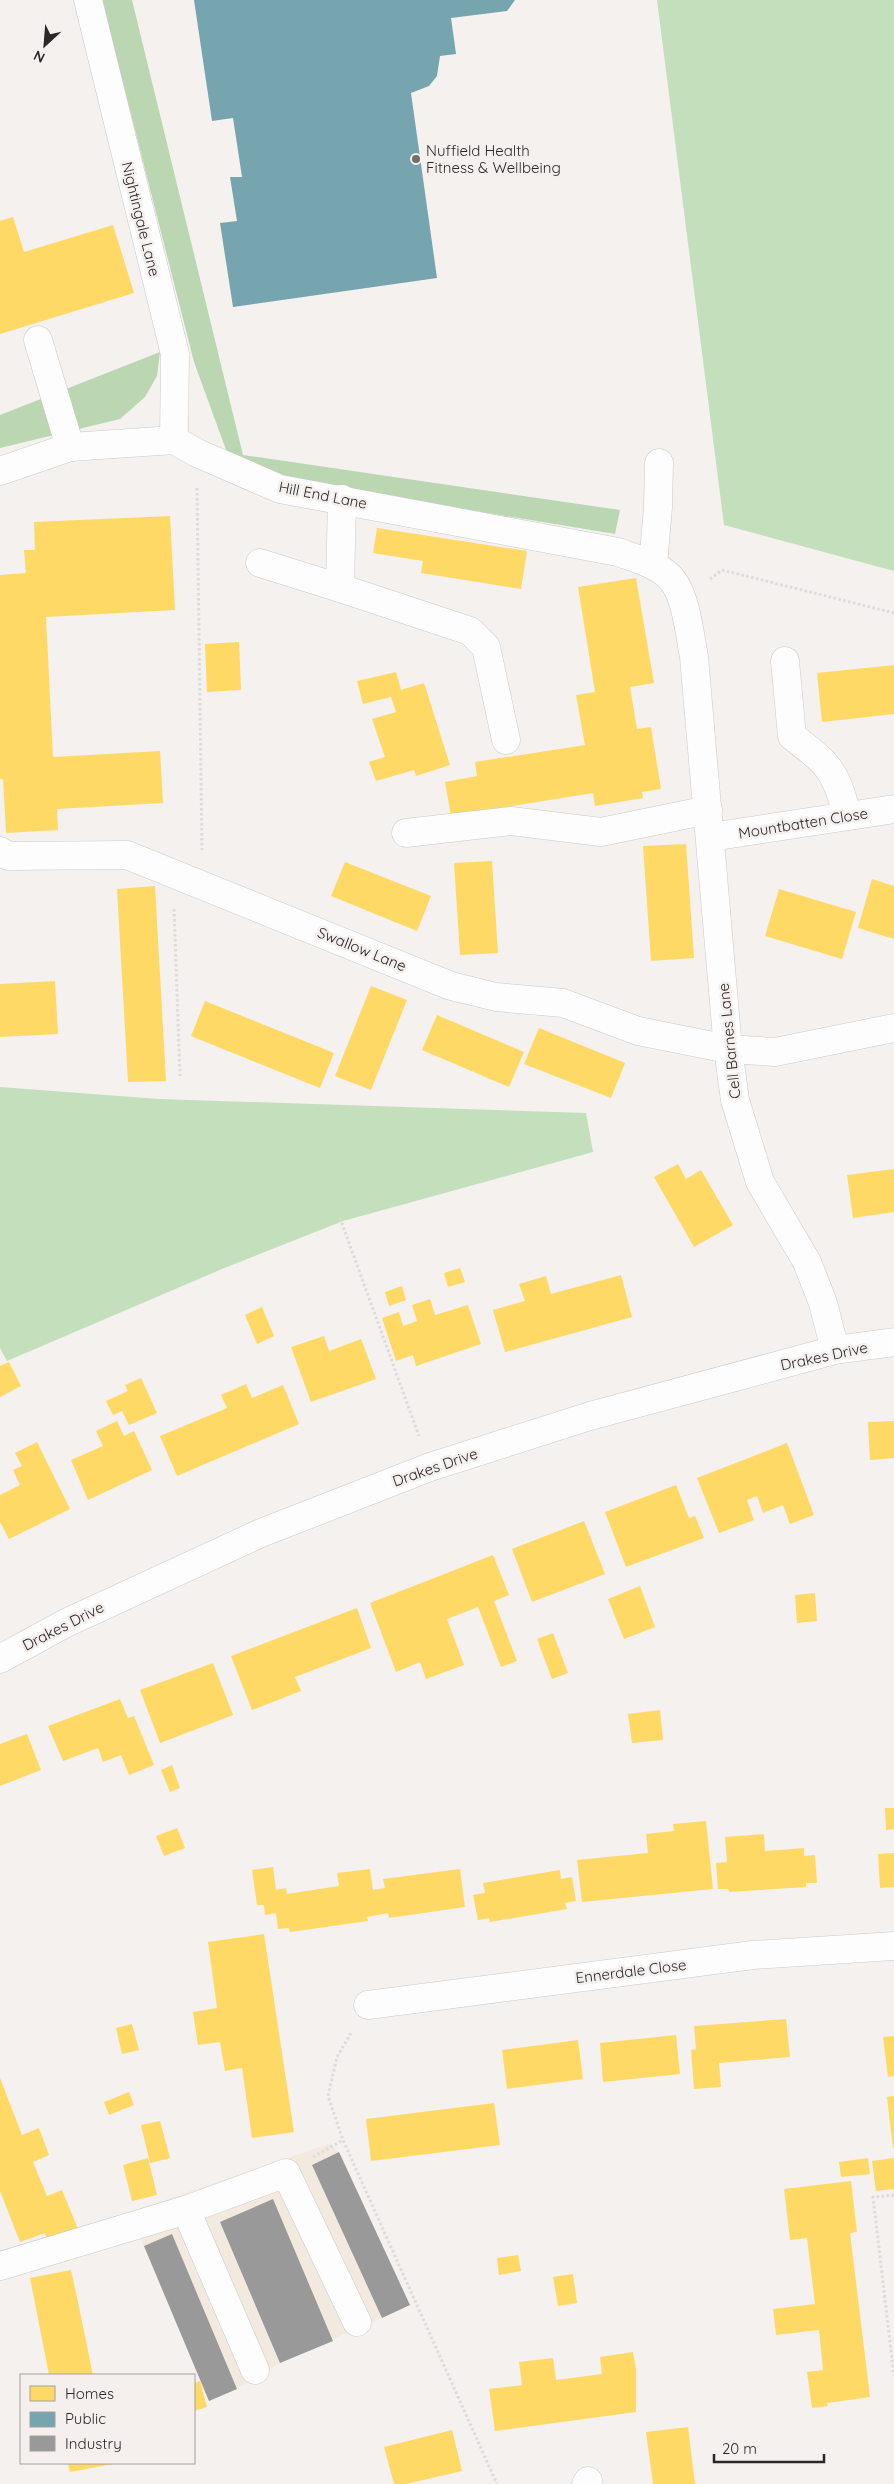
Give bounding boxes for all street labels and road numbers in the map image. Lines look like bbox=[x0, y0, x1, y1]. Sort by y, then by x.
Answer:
street label: Nightingale Lane bbox=[118, 160, 164, 278]
street label: Hill End Lane bbox=[277, 477, 369, 513]
street label: Mountbatten Close bbox=[737, 803, 869, 843]
street label: Swallow Lane bbox=[315, 923, 409, 975]
street label: Cell Barnes Lane bbox=[713, 982, 745, 1100]
street label: Drakes Drive bbox=[779, 1337, 869, 1375]
street label: Drakes Drive bbox=[390, 1444, 480, 1490]
street label: Drakes Drive bbox=[19, 1597, 107, 1655]
street label: Ennerdale Close bbox=[575, 1955, 687, 1987]

